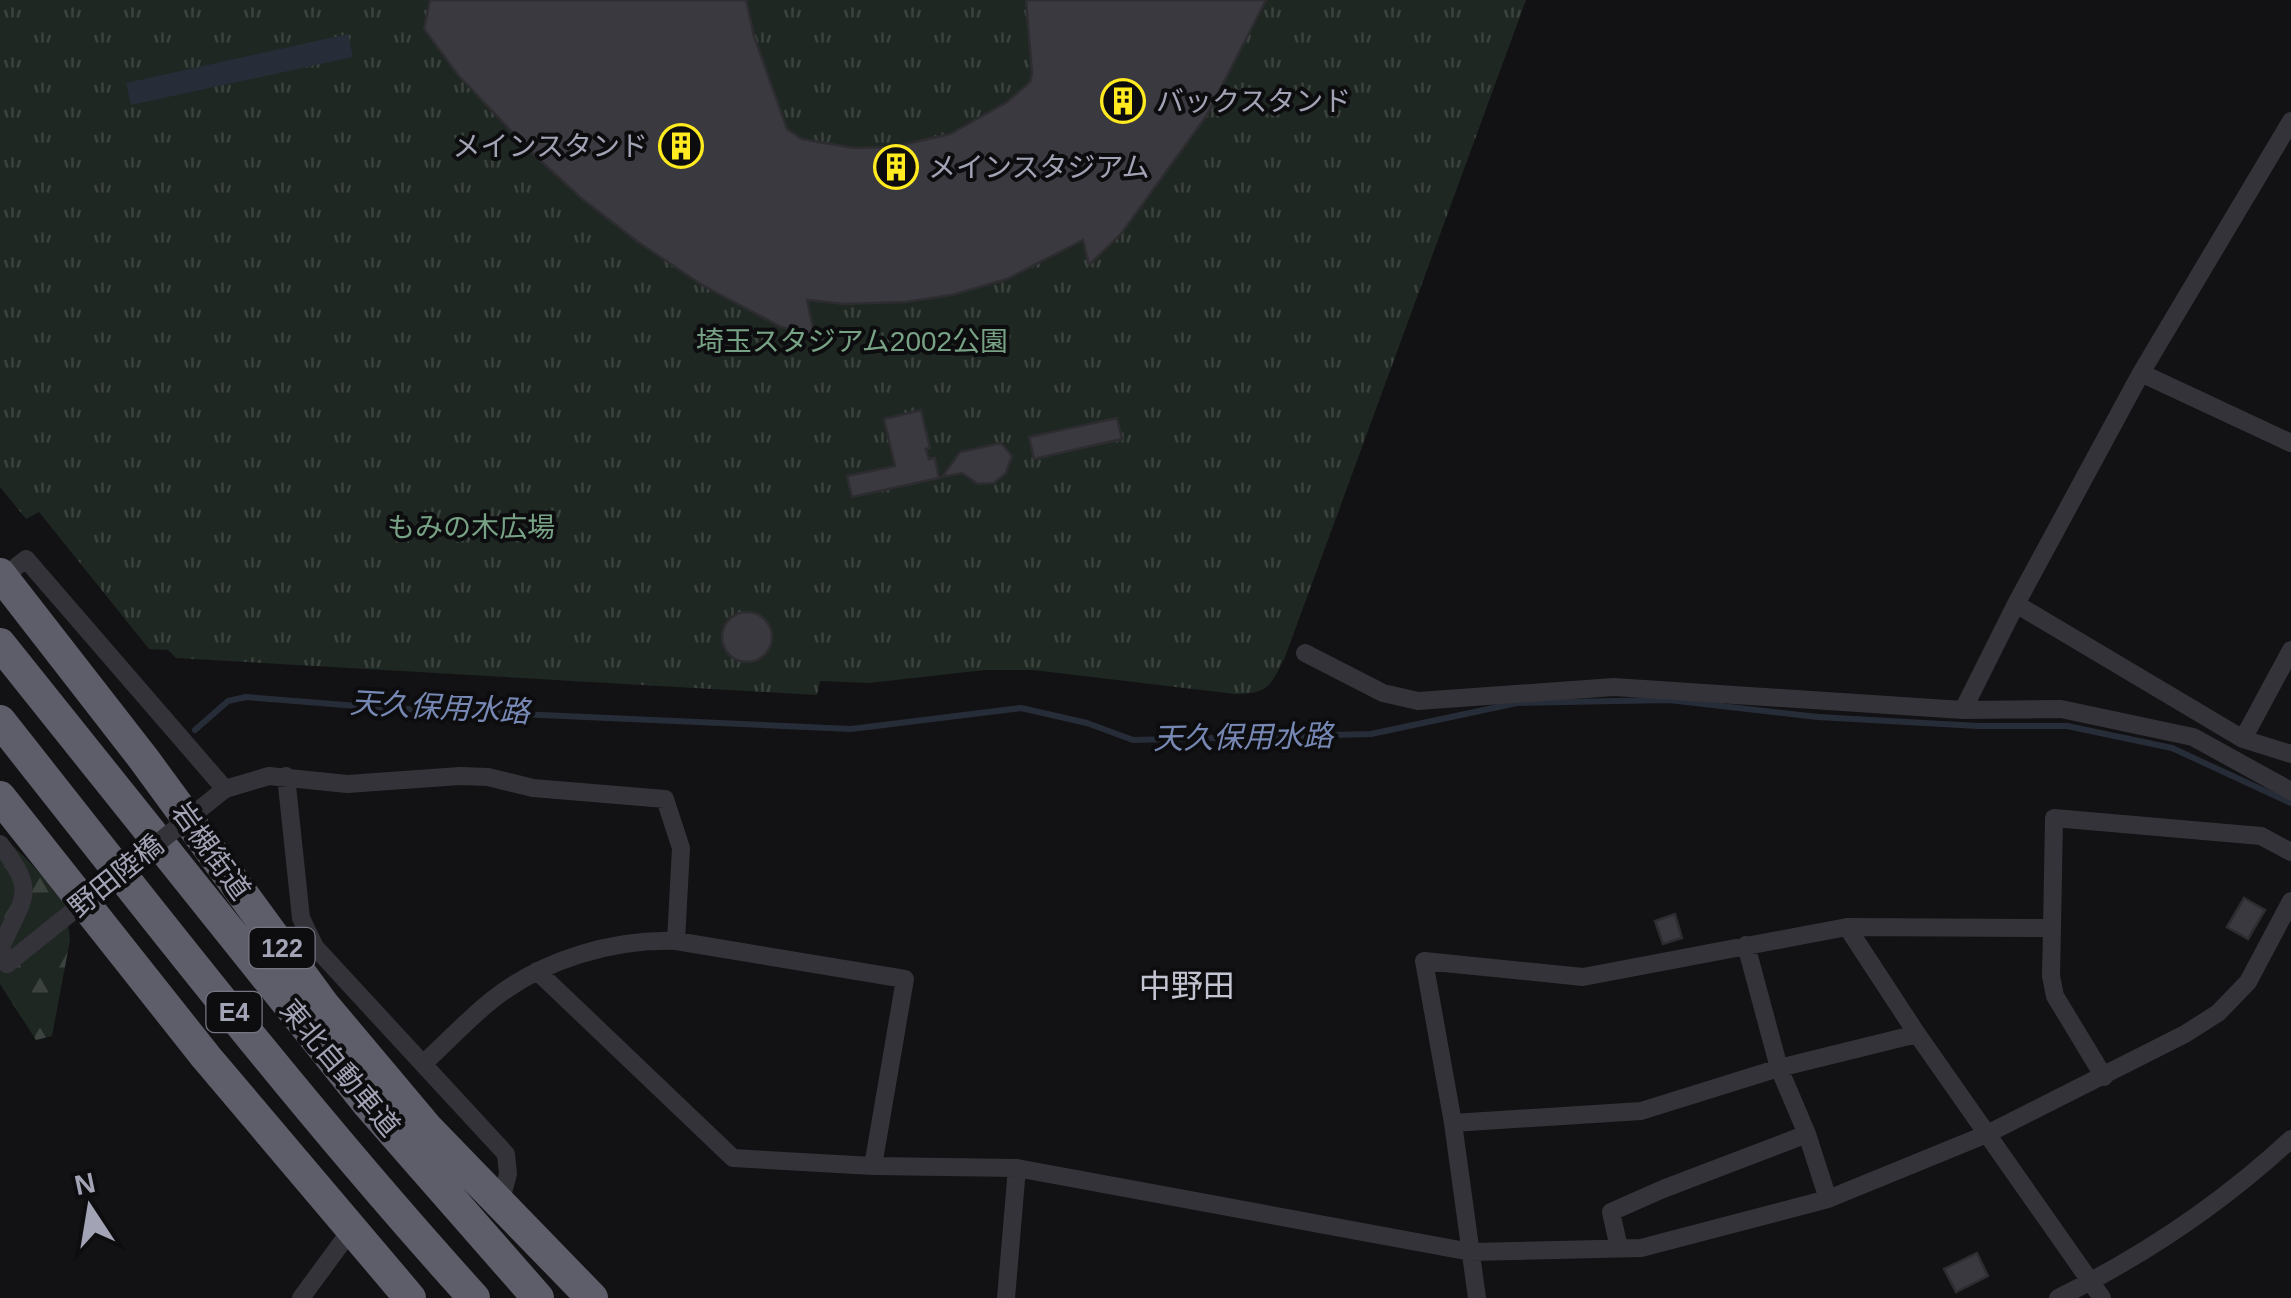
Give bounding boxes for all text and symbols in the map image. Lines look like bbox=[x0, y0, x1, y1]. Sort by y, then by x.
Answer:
building icon: バックスタンド bbox=[1100, 78, 1146, 124]
place label: バックスタンド bbox=[1156, 86, 1351, 117]
building icon: メインスタンド bbox=[658, 123, 704, 169]
place label: メインスタンド bbox=[453, 131, 648, 162]
building icon: メインスタジアム bbox=[873, 144, 919, 190]
place label: メインスタジアム bbox=[928, 152, 1149, 183]
park label: 埼玉スタジアム2002公園 bbox=[696, 326, 1008, 357]
park label: もみの木広場 bbox=[387, 512, 555, 543]
water label: 天久保用水路 bbox=[349, 686, 534, 728]
water label: 天久保用水路 bbox=[1153, 719, 1336, 755]
street label: 岩槻街道 bbox=[166, 797, 256, 905]
street label: 野田陸橋 bbox=[63, 829, 169, 923]
road number: 122 bbox=[250, 928, 314, 968]
district label: 中野田 bbox=[1139, 968, 1235, 1004]
road number: E4 bbox=[206, 992, 262, 1032]
street label: 東北自動車道 bbox=[274, 994, 406, 1142]
north arrow bbox=[40, 1158, 140, 1258]
text: N bbox=[72, 1167, 98, 1201]

